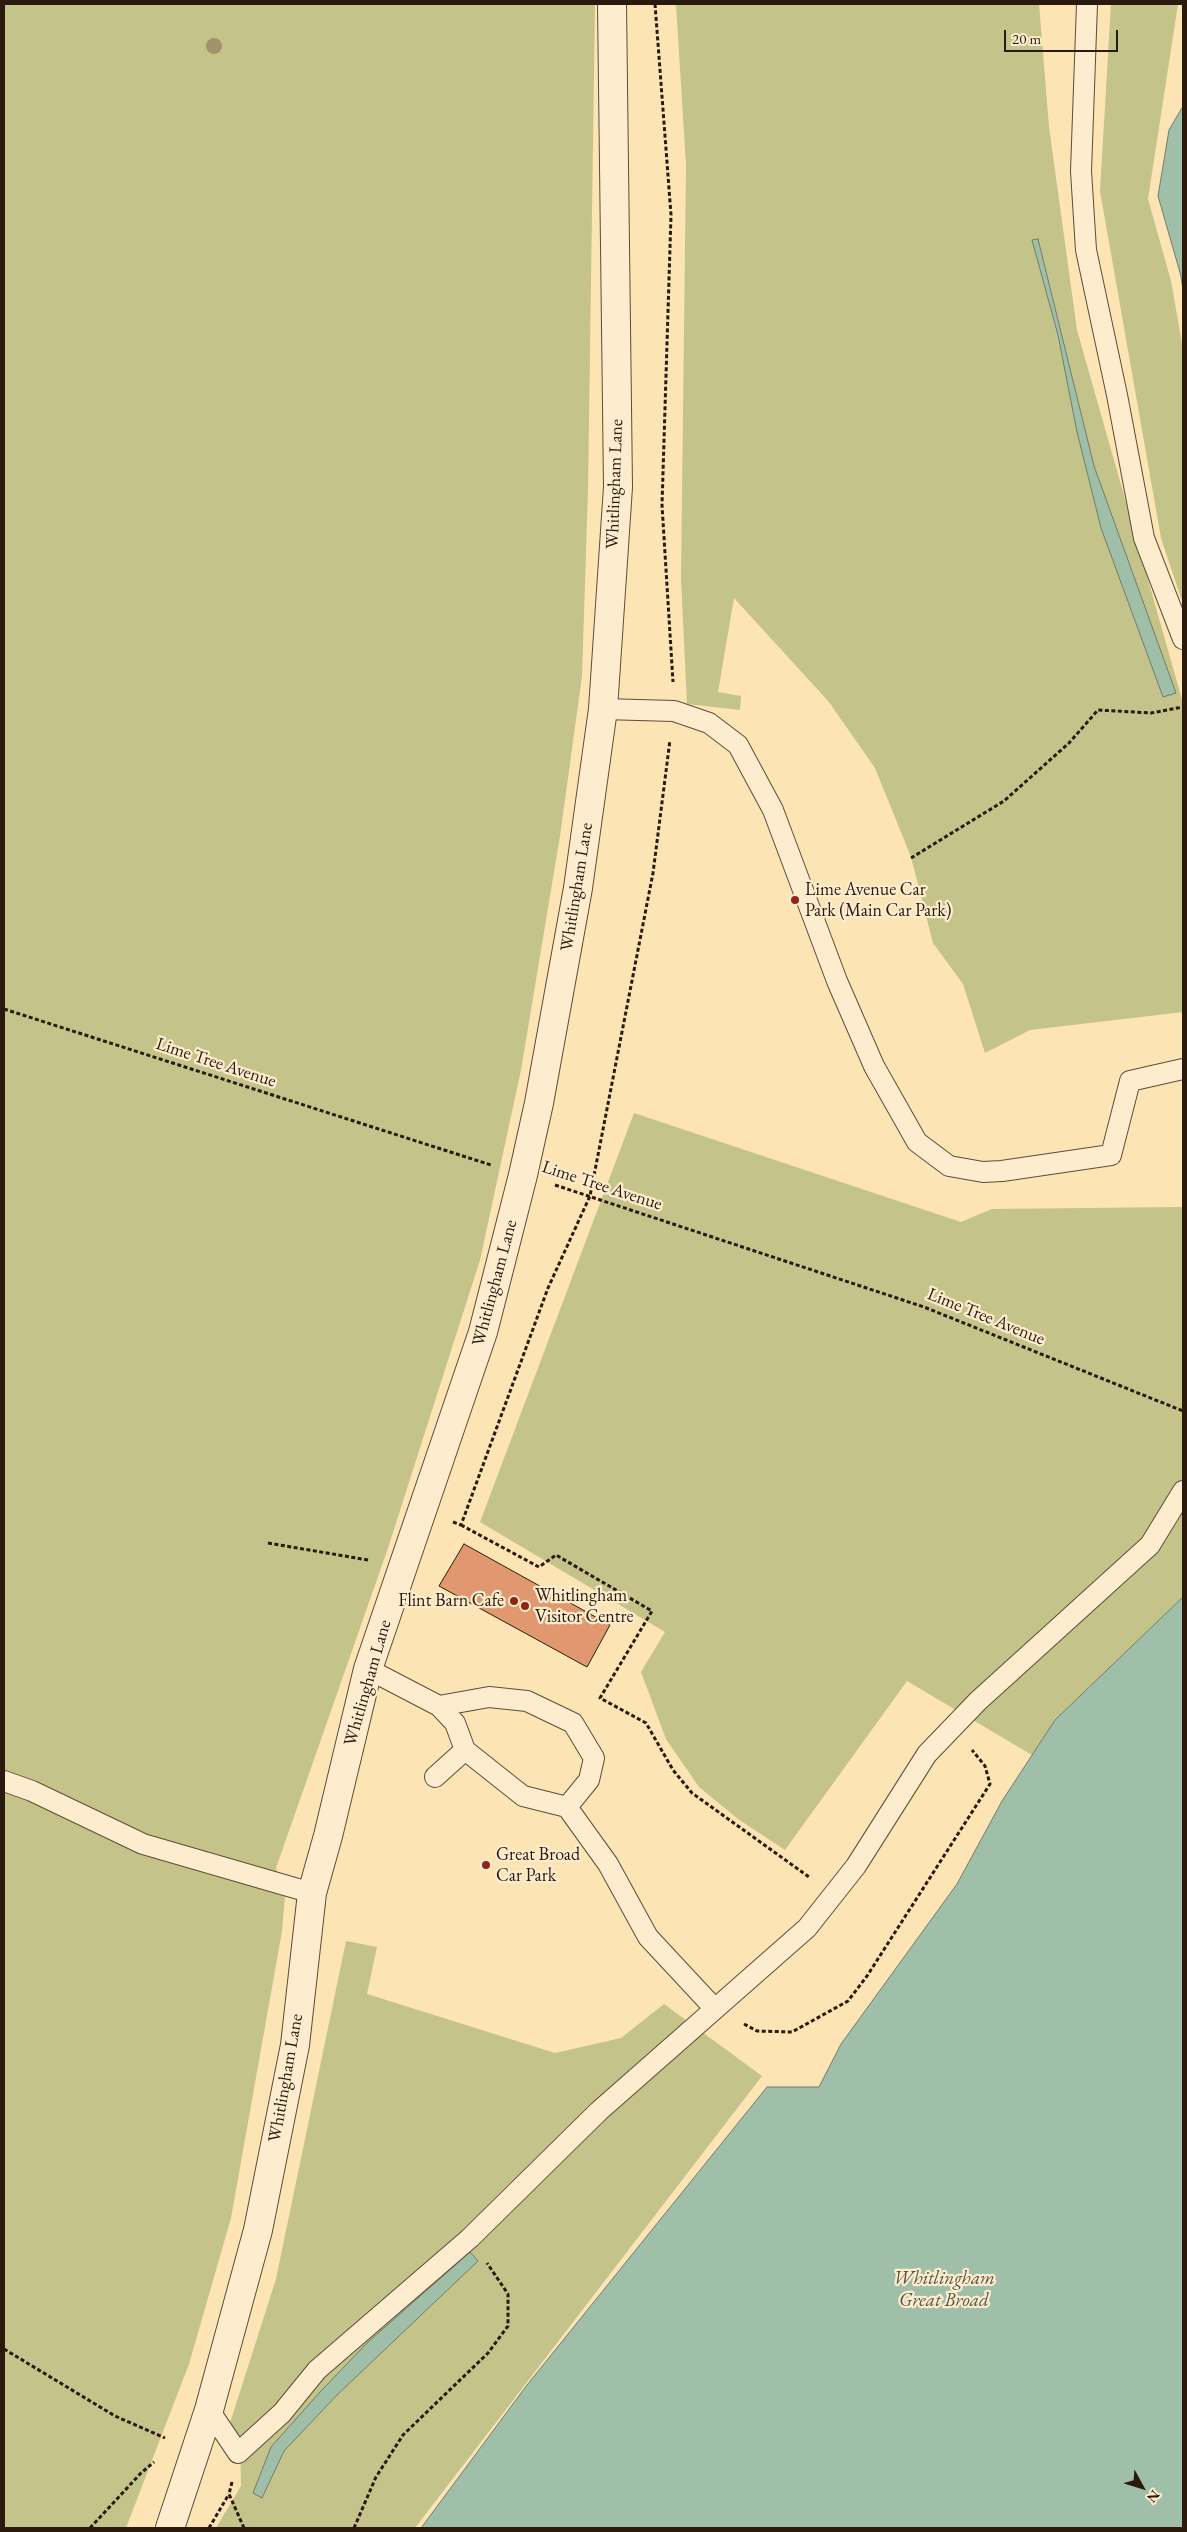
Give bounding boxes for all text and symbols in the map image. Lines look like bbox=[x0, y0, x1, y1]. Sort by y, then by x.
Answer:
scale bar bbox=[1007, 20, 1121, 52]
text: 20 m bbox=[1012, 29, 1041, 48]
street label: Whitlingham Lane bbox=[602, 419, 628, 549]
street label: Whitlingham Lane bbox=[556, 821, 598, 953]
place label: Lime Avenue Car Park (Main Car Park) bbox=[805, 879, 951, 922]
marker: Lime Avenue Car Park (Main Car Park) bbox=[789, 894, 801, 906]
street label: Lime Tree Avenue bbox=[153, 1033, 279, 1093]
street label: Lime Tree Avenue bbox=[539, 1156, 665, 1216]
street label: Whitlingham Lane bbox=[468, 1217, 522, 1349]
street label: Lime Tree Avenue bbox=[924, 1284, 1048, 1350]
place label: Whitlingham Visitor Centre bbox=[535, 1585, 634, 1628]
place label: Flint Barn Cafe bbox=[398, 1590, 504, 1612]
marker: Flint Barn Cafe bbox=[508, 1595, 520, 1607]
marker: Whitlingham Visitor Centre bbox=[519, 1600, 531, 1612]
street label: Whitlingham Lane bbox=[340, 1617, 396, 1749]
place label: Great Broad Car Park bbox=[496, 1844, 580, 1886]
marker: Great Broad Car Park bbox=[480, 1859, 492, 1871]
street label: Whitlingham Lane bbox=[264, 2012, 308, 2144]
water label: Whitlingham Great Broad bbox=[893, 2268, 995, 2312]
north arrow bbox=[1117, 2462, 1167, 2512]
text: N bbox=[1143, 2486, 1164, 2506]

